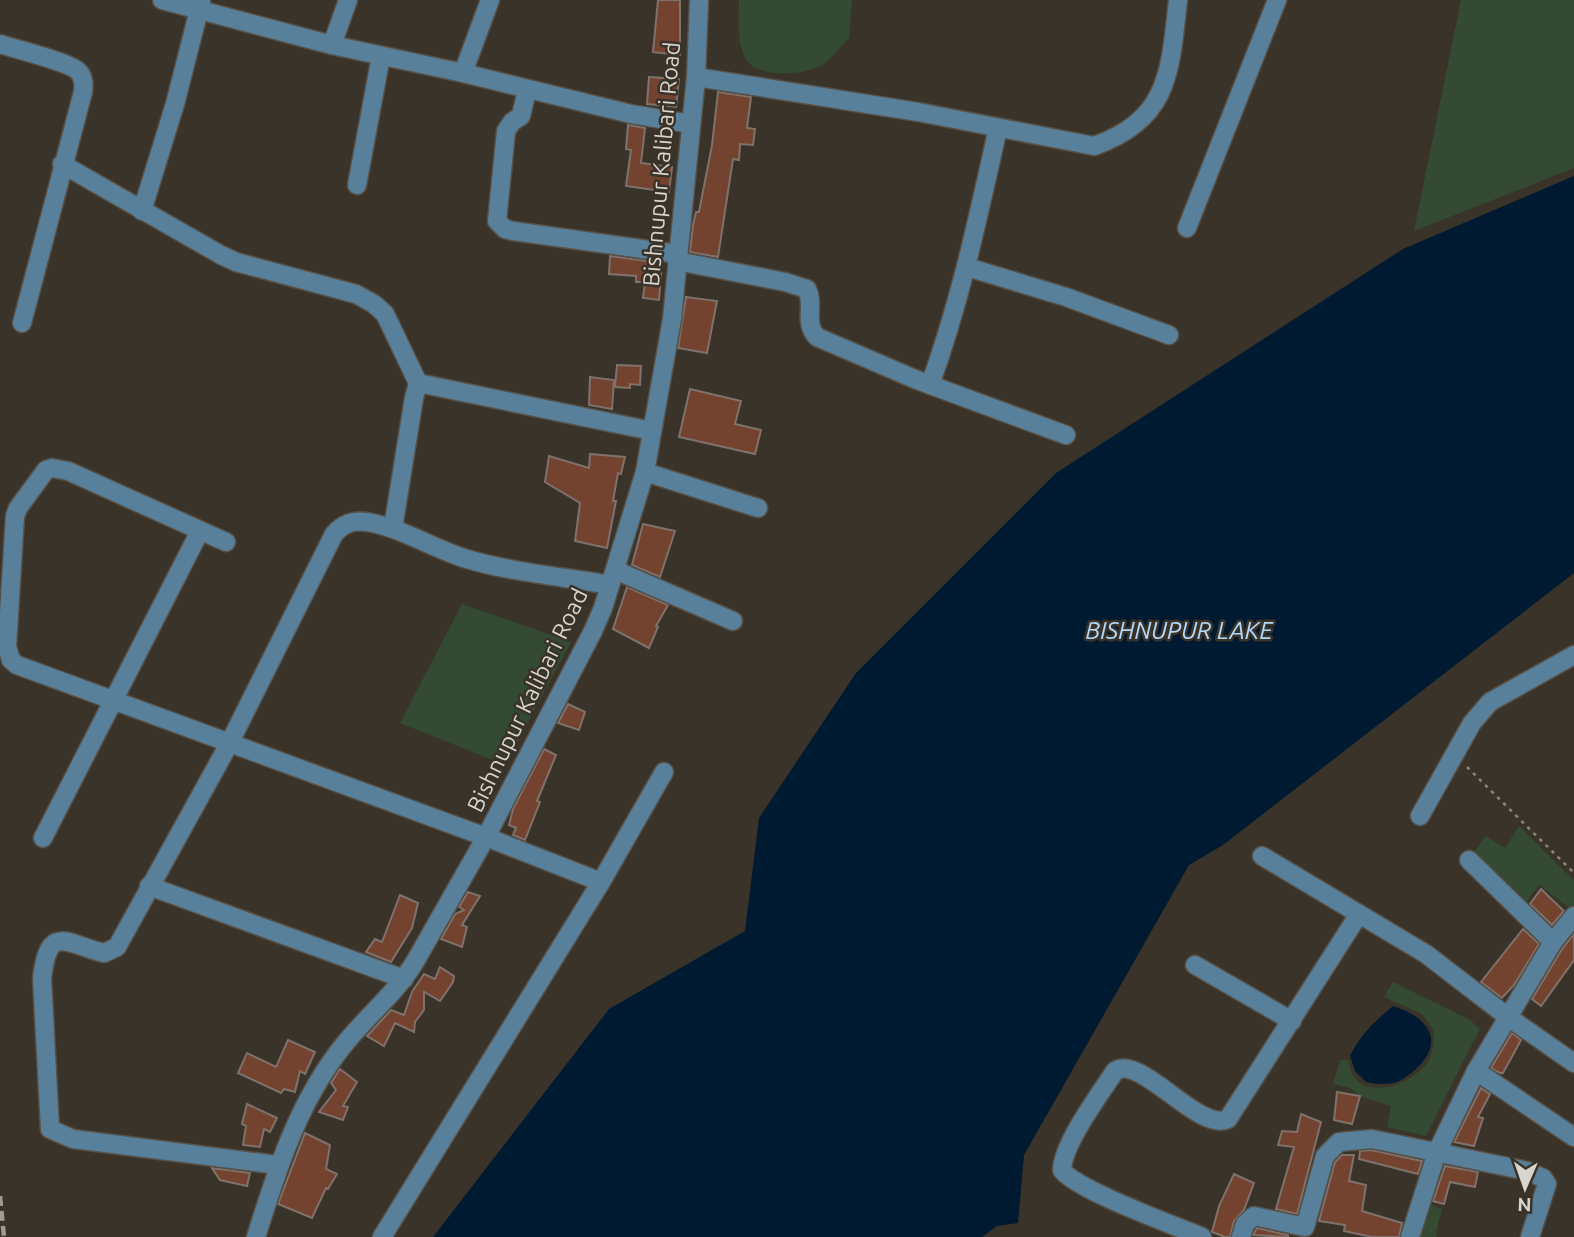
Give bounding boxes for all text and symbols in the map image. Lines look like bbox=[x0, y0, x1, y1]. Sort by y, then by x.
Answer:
street label: Bishnupur Kalibari Road bbox=[638, 41, 684, 287]
street label: Bishnupur Kalibari Road bbox=[462, 584, 592, 816]
water label: BISHNUPUR LAKE bbox=[1085, 617, 1275, 644]
north arrow bbox=[1490, 1153, 1560, 1223]
text: N bbox=[1517, 1194, 1532, 1216]

